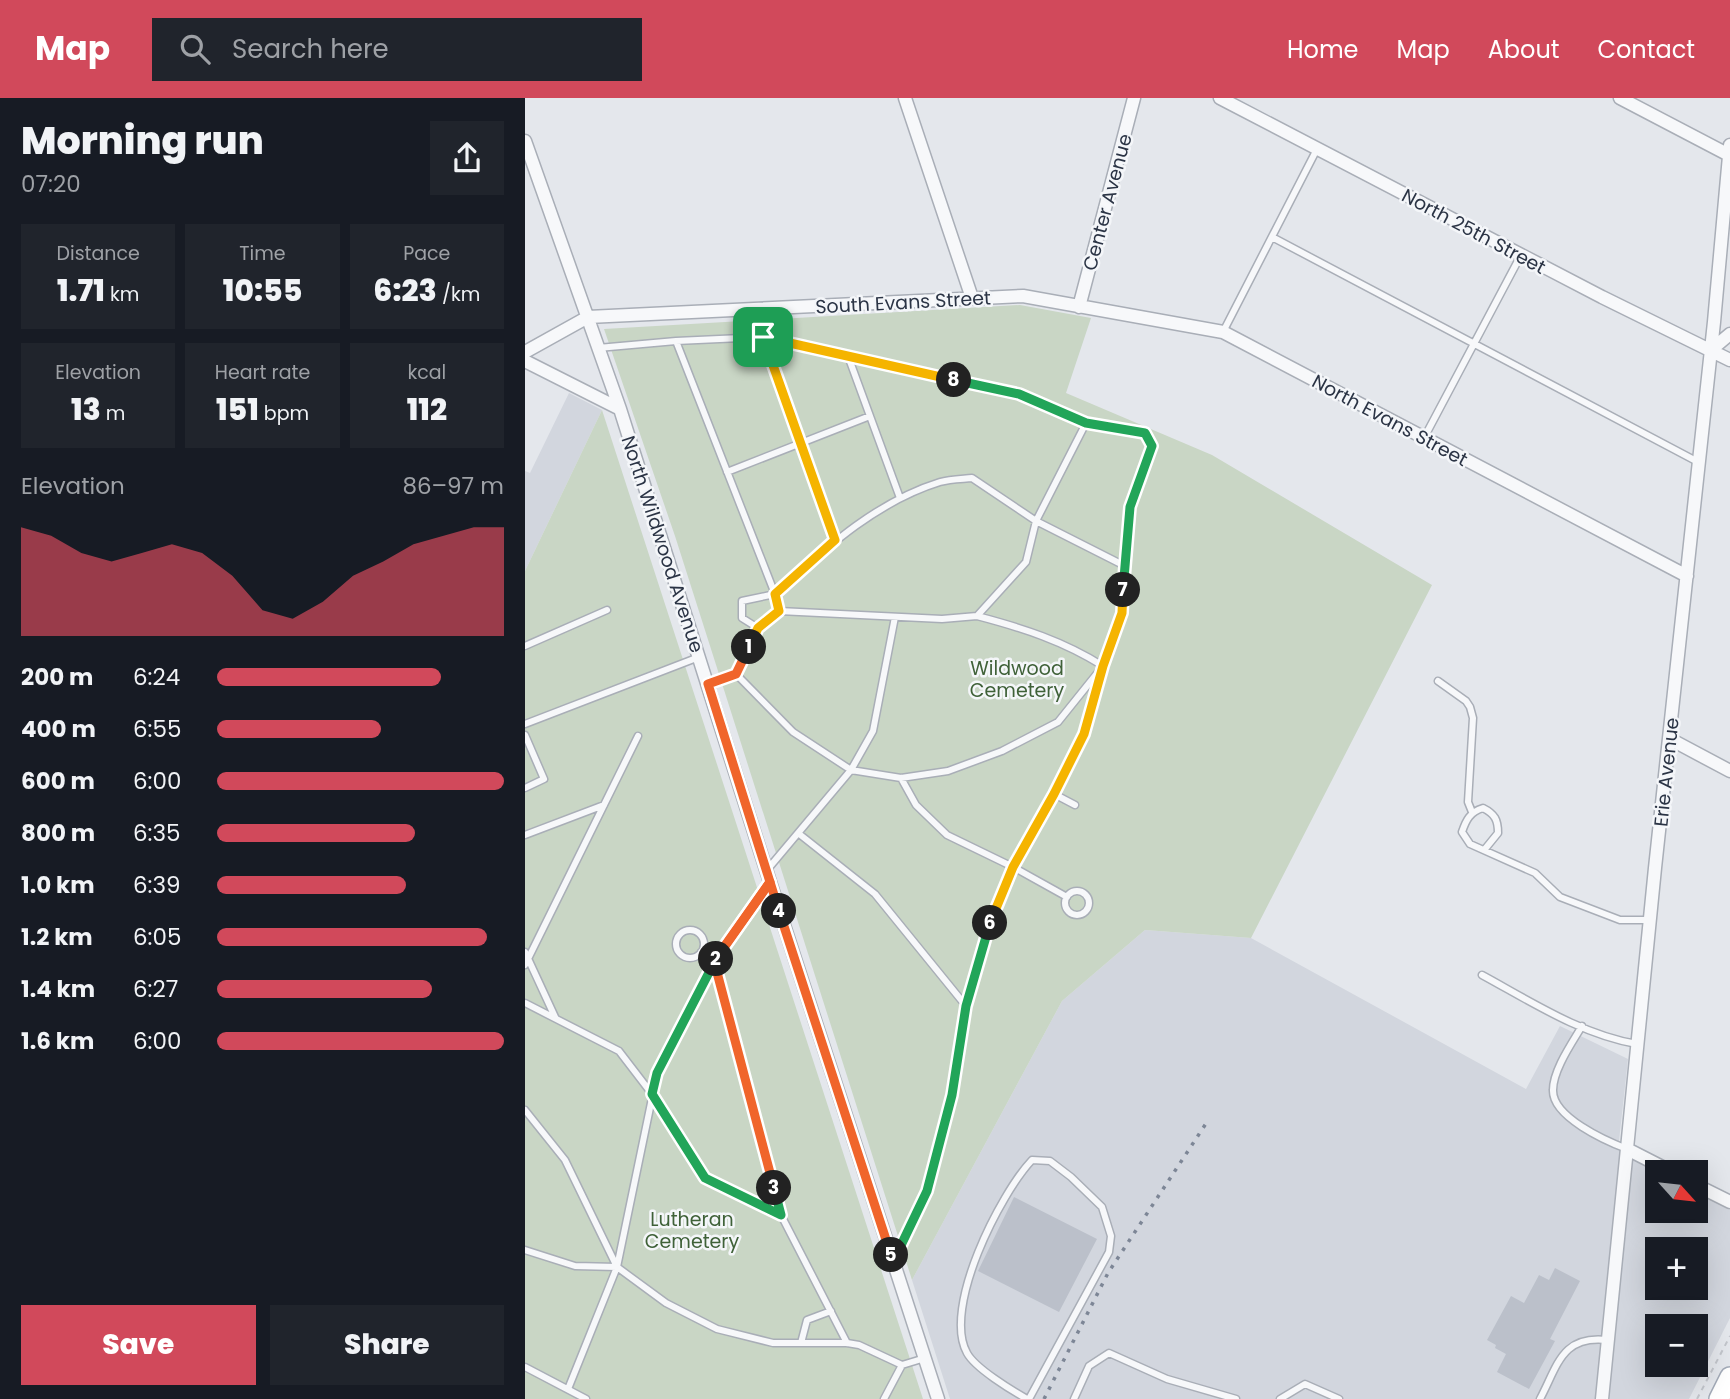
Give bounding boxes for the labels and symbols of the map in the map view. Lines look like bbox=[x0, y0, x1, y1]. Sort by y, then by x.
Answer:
street label: Center Avenue bbox=[1076, 131, 1139, 274]
street label: North 25th Street bbox=[1397, 182, 1551, 281]
street label: South Evans Street bbox=[815, 284, 992, 321]
pin bbox=[733, 307, 793, 367]
pin: 8 bbox=[937, 362, 971, 398]
street label: North Evans Street bbox=[1307, 368, 1472, 473]
street label: North Wildwood Avenue bbox=[615, 432, 710, 656]
pin: 7 bbox=[1105, 573, 1141, 608]
pin: 1 bbox=[731, 630, 767, 664]
park label: Wildwood Cemetery bbox=[970, 655, 1064, 704]
street label: Erie Avenue bbox=[1647, 716, 1686, 828]
pin: 4 bbox=[761, 894, 797, 928]
pin: 6 bbox=[973, 906, 1007, 940]
pin: 2 bbox=[699, 942, 733, 976]
north arrow bbox=[1645, 1160, 1708, 1223]
pin: 3 bbox=[757, 1170, 791, 1206]
park label: Lutheran Cemetery bbox=[645, 1206, 739, 1255]
pin: 5 bbox=[873, 1238, 909, 1272]

